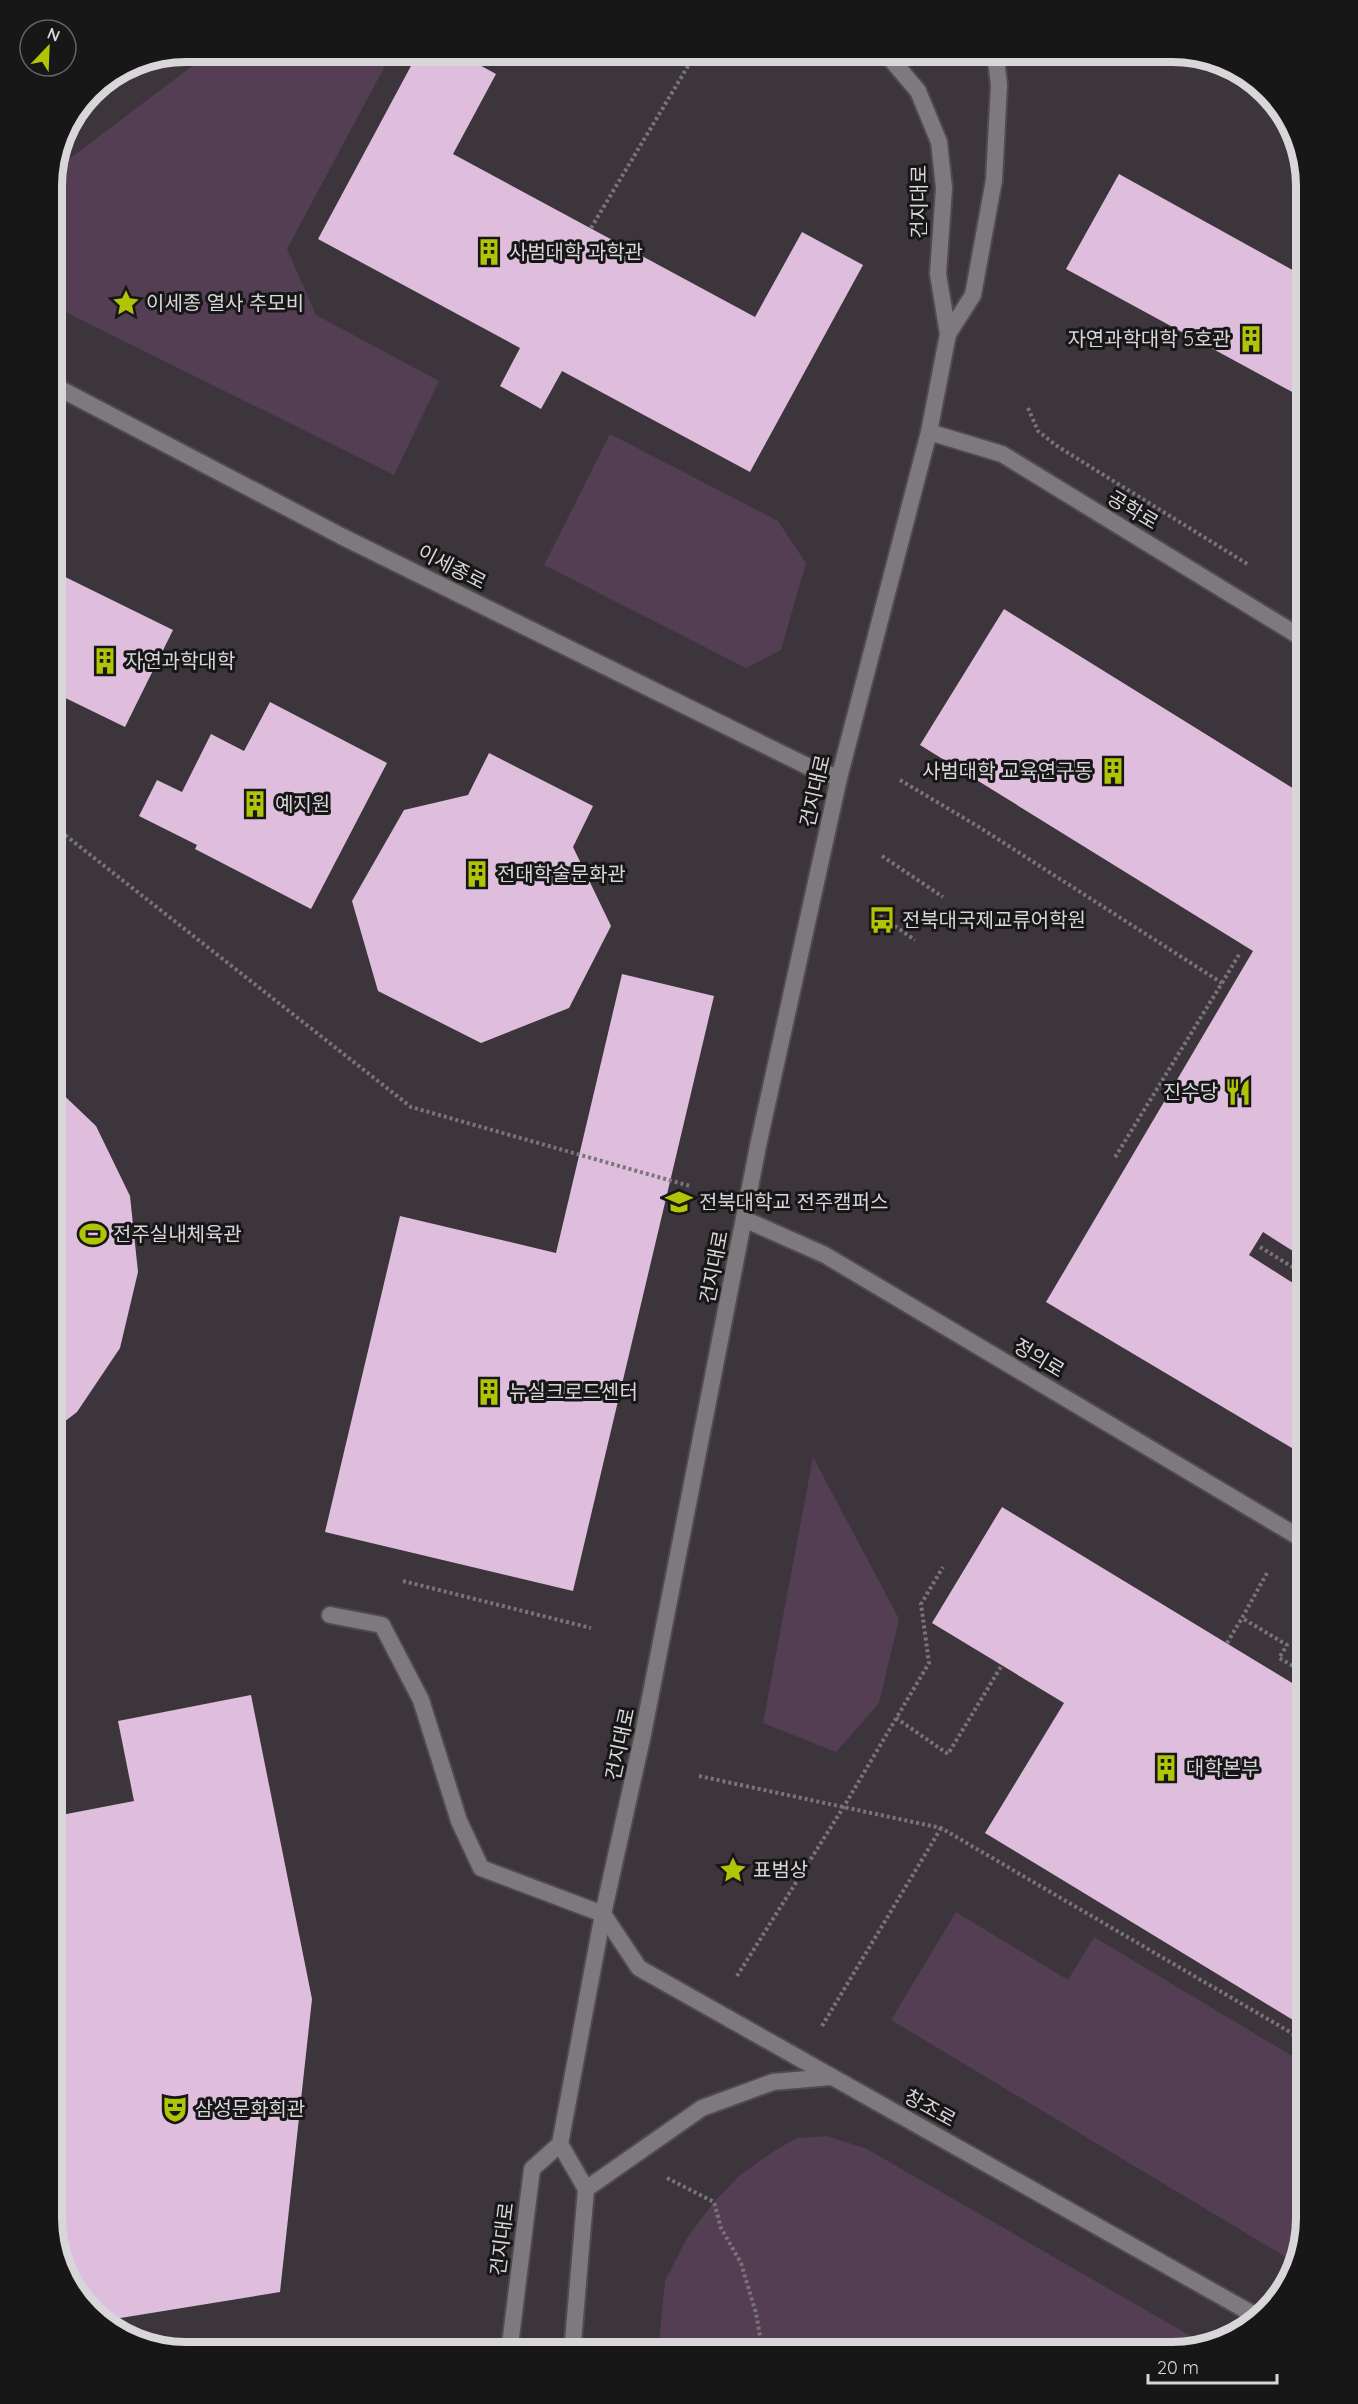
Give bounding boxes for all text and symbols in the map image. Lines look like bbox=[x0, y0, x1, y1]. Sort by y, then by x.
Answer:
north arrow bbox=[18, 18, 78, 78]
text: N bbox=[45, 23, 63, 46]
street label: 건지대로 bbox=[906, 165, 931, 239]
building icon: 사범대학 과학관 bbox=[474, 237, 504, 267]
place label: 사범대학 과학관 bbox=[509, 239, 643, 264]
place icon: 이세종 열사 추모비 bbox=[111, 288, 141, 318]
place label: 이세종 열사 추모비 bbox=[146, 290, 304, 315]
building icon: 자연과학대학 5호관 bbox=[1236, 324, 1266, 354]
place label: 자연과학대학 5호관 bbox=[1067, 326, 1231, 351]
street label: 공학로 bbox=[1103, 485, 1163, 535]
street label: 이세종로 bbox=[414, 539, 491, 594]
building icon: 자연과학대학 bbox=[90, 646, 120, 676]
place label: 자연과학대학 bbox=[125, 648, 235, 673]
street label: 건지대로 bbox=[794, 752, 835, 830]
building icon: 사범대학 교육연구동 bbox=[1098, 756, 1128, 786]
place label: 사범대학 교육연구동 bbox=[922, 758, 1093, 783]
building icon: 예지원 bbox=[240, 789, 270, 819]
place label: 예지원 bbox=[275, 791, 330, 816]
building icon: 전대학술문화관 bbox=[462, 859, 492, 889]
place label: 전대학술문화관 bbox=[497, 861, 626, 886]
bus stop icon: 전북대국제교류어학원 bbox=[867, 905, 897, 935]
place label: 전북대국제교류어학원 bbox=[902, 907, 1086, 932]
restaurant icon: 진수당 bbox=[1223, 1077, 1253, 1107]
place label: 진수당 bbox=[1163, 1079, 1218, 1104]
school or university icon: 전북대학교 전주캠퍼스 bbox=[664, 1187, 694, 1217]
place label: 전북대학교 전주캠퍼스 bbox=[699, 1189, 888, 1214]
sports icon: 전주실내체육관 bbox=[78, 1219, 108, 1249]
place label: 전주실내체육관 bbox=[113, 1221, 242, 1246]
street label: 건지대로 bbox=[694, 1228, 733, 1305]
street label: 정의로 bbox=[1009, 1333, 1069, 1383]
building icon: 뉴실크로드센터 bbox=[474, 1377, 504, 1407]
place label: 뉴실크로드센터 bbox=[509, 1379, 638, 1404]
street label: 건지대로 bbox=[600, 1705, 639, 1782]
building icon: 대학본부 bbox=[1151, 1753, 1181, 1783]
place label: 대학본부 bbox=[1186, 1755, 1260, 1780]
place icon: 표범상 bbox=[718, 1855, 748, 1885]
place label: 표범상 bbox=[753, 1857, 808, 1882]
street label: 창조로 bbox=[900, 2083, 960, 2132]
theatre icon: 삼성문화회관 bbox=[160, 2094, 190, 2124]
place label: 삼성문화회관 bbox=[195, 2096, 305, 2121]
street label: 건지대로 bbox=[485, 2201, 518, 2277]
scale bar bbox=[1148, 2347, 1277, 2385]
text: 20 m bbox=[1157, 2356, 1199, 2379]

